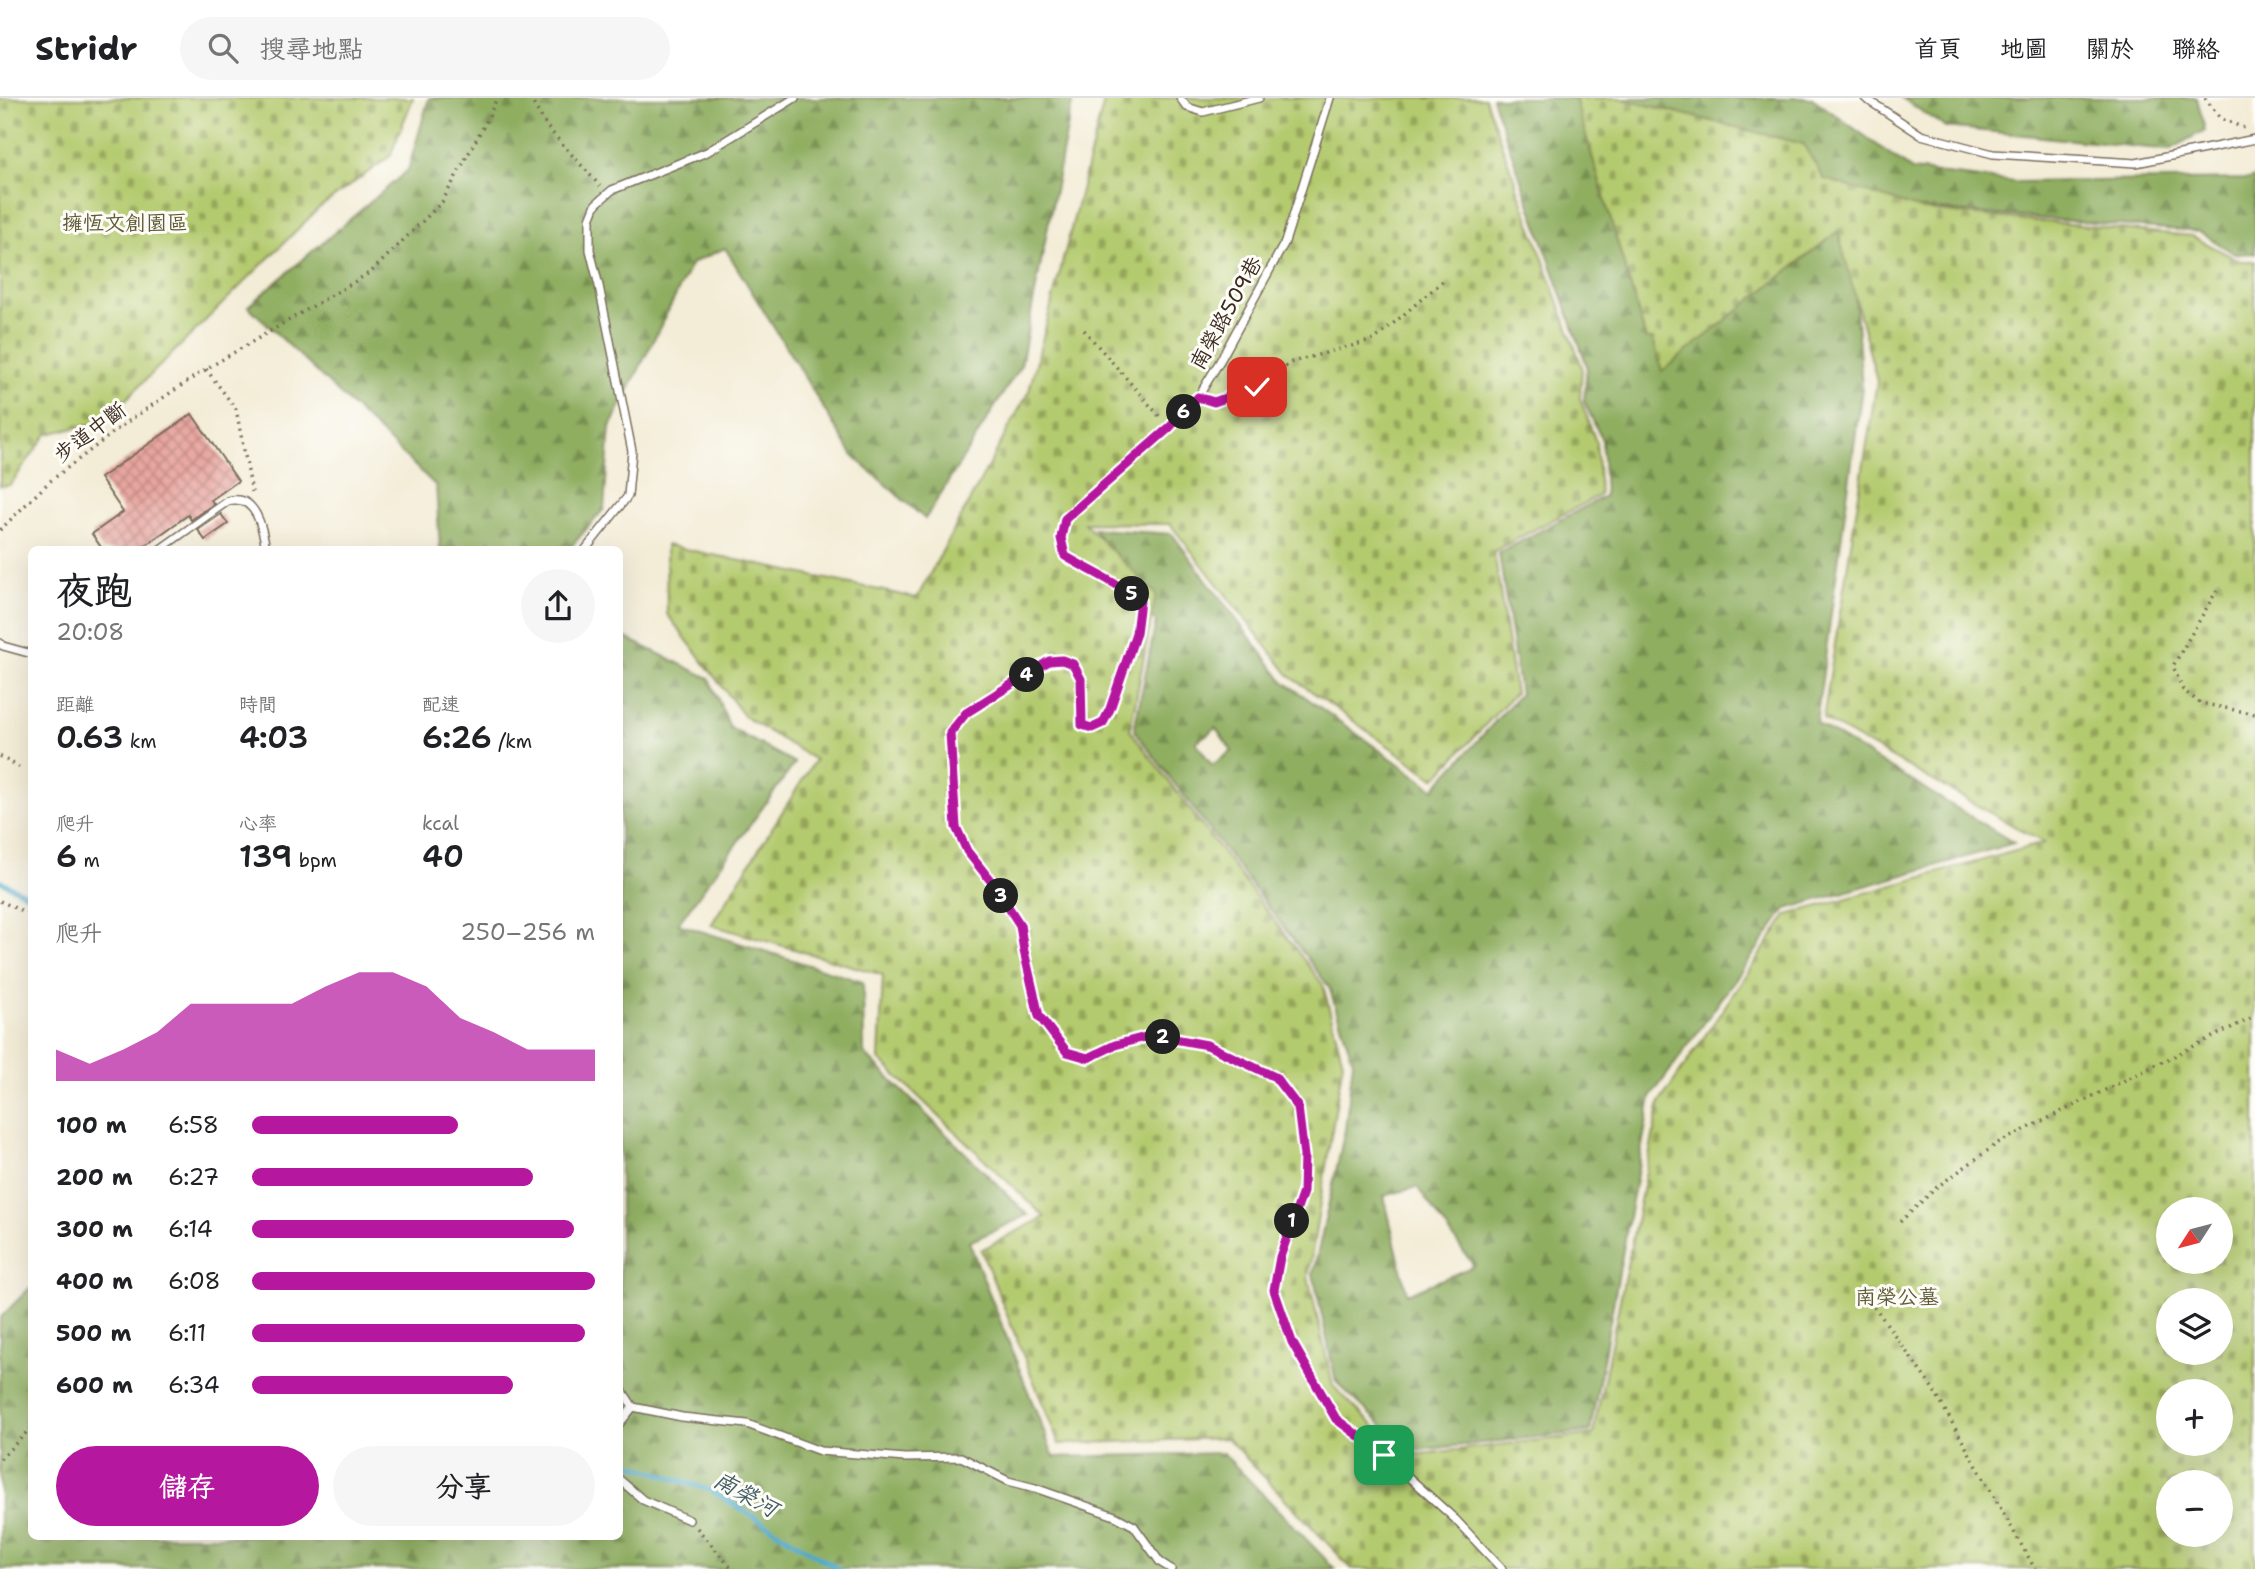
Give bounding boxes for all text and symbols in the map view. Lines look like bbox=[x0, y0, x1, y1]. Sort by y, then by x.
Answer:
search box bbox=[180, 17, 670, 80]
text: Stridr bbox=[35, 26, 138, 71]
icon: search bbox=[204, 29, 242, 67]
text: 搜尋地點 bbox=[260, 31, 364, 66]
text: 首頁 bbox=[1914, 33, 1962, 65]
text: 地圖 bbox=[2000, 33, 2048, 65]
text: 關於 bbox=[2086, 33, 2134, 65]
text: 聯絡 bbox=[2172, 33, 2220, 65]
park label: 擁恆文創園區 bbox=[62, 209, 188, 237]
street label: 南榮路509巷 bbox=[1183, 251, 1269, 375]
pin bbox=[1227, 357, 1287, 417]
icon: check bbox=[1238, 368, 1276, 406]
pin: 6 bbox=[1166, 394, 1202, 430]
street label: 步道中斷 bbox=[48, 396, 132, 468]
text: 6 bbox=[1177, 399, 1190, 424]
text: 夜跑 bbox=[56, 565, 132, 616]
button: share bbox=[521, 569, 595, 643]
pin: 5 bbox=[1114, 576, 1150, 612]
text: 5 bbox=[1126, 581, 1137, 606]
text: 20:08 bbox=[56, 617, 124, 647]
pin: 4 bbox=[1010, 658, 1044, 692]
text: 4 bbox=[1020, 662, 1033, 687]
text: 距離 bbox=[56, 692, 94, 717]
text: 時間 bbox=[239, 692, 277, 717]
text: 配速 bbox=[422, 692, 460, 717]
text: 0.63 bbox=[56, 717, 123, 758]
text: 4:03 bbox=[239, 717, 308, 758]
text: 6:26 bbox=[422, 717, 492, 758]
text: km bbox=[123, 729, 157, 754]
text: /km bbox=[492, 729, 532, 754]
text: 爬升 bbox=[56, 811, 94, 836]
text: 心率 bbox=[239, 811, 277, 836]
text: kcal bbox=[422, 811, 459, 836]
text: 6 bbox=[56, 836, 77, 877]
text: 139 bbox=[239, 836, 292, 877]
text: 40 bbox=[422, 836, 464, 877]
text: m bbox=[77, 848, 100, 873]
text: bpm bbox=[292, 848, 337, 873]
pin: 3 bbox=[984, 878, 1018, 914]
text: 3 bbox=[994, 883, 1007, 908]
text: 250–256 m bbox=[460, 917, 595, 947]
text: 爬升 bbox=[56, 918, 102, 948]
pin: 2 bbox=[1146, 1020, 1180, 1054]
text: 2 bbox=[1156, 1024, 1169, 1049]
text: 100 m bbox=[56, 1110, 127, 1140]
text: 6:58 bbox=[168, 1110, 219, 1140]
text: 200 m bbox=[56, 1162, 133, 1192]
text: 6:27 bbox=[168, 1162, 219, 1192]
north arrow bbox=[2156, 1197, 2233, 1274]
map controls bbox=[2156, 1197, 2233, 1547]
pin: 1 bbox=[1274, 1204, 1310, 1238]
text: 1 bbox=[1287, 1208, 1296, 1233]
text: 300 m bbox=[56, 1214, 133, 1244]
text: 6:14 bbox=[168, 1214, 213, 1244]
text: 400 m bbox=[56, 1266, 133, 1296]
text: 6:08 bbox=[168, 1266, 221, 1296]
park label: 南榮公墓 bbox=[1855, 1283, 1939, 1311]
button: layers bbox=[2156, 1288, 2233, 1365]
text: 500 m bbox=[56, 1318, 131, 1348]
text: 6:11 bbox=[168, 1318, 206, 1348]
text: 600 m bbox=[56, 1370, 133, 1400]
text: 6:34 bbox=[168, 1370, 220, 1400]
button: + bbox=[2156, 1379, 2233, 1456]
pin bbox=[1354, 1425, 1414, 1485]
icon: arrive bbox=[1365, 1436, 1403, 1474]
button: 儲存 bbox=[56, 1446, 319, 1526]
button: 分享 bbox=[333, 1446, 595, 1526]
water label: 南榮河 bbox=[709, 1464, 787, 1526]
button: − bbox=[2156, 1470, 2233, 1547]

